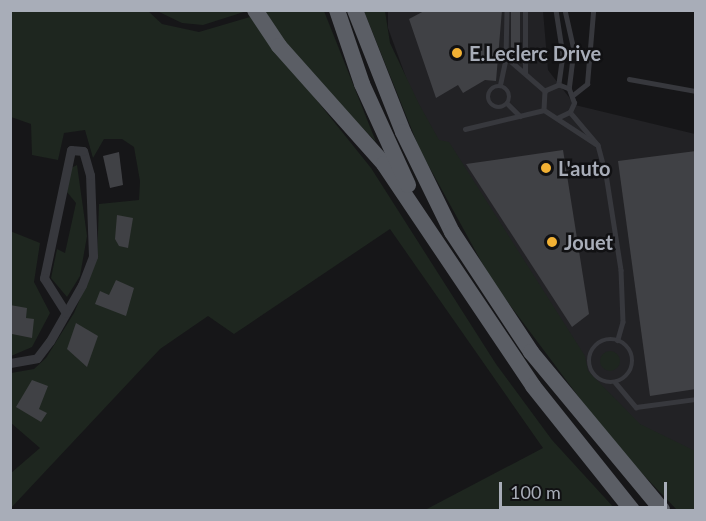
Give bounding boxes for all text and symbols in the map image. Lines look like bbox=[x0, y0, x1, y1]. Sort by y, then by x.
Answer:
place label: E.Leclerc Drive bbox=[469, 41, 601, 65]
marker: E.Leclerc Drive bbox=[450, 46, 464, 60]
place label: L'auto bbox=[558, 156, 611, 180]
marker: L'auto bbox=[539, 161, 553, 175]
place label: Jouet bbox=[564, 230, 613, 254]
marker: Jouet bbox=[545, 235, 559, 249]
scale bar bbox=[502, 470, 670, 508]
text: 100 m bbox=[510, 481, 561, 503]

